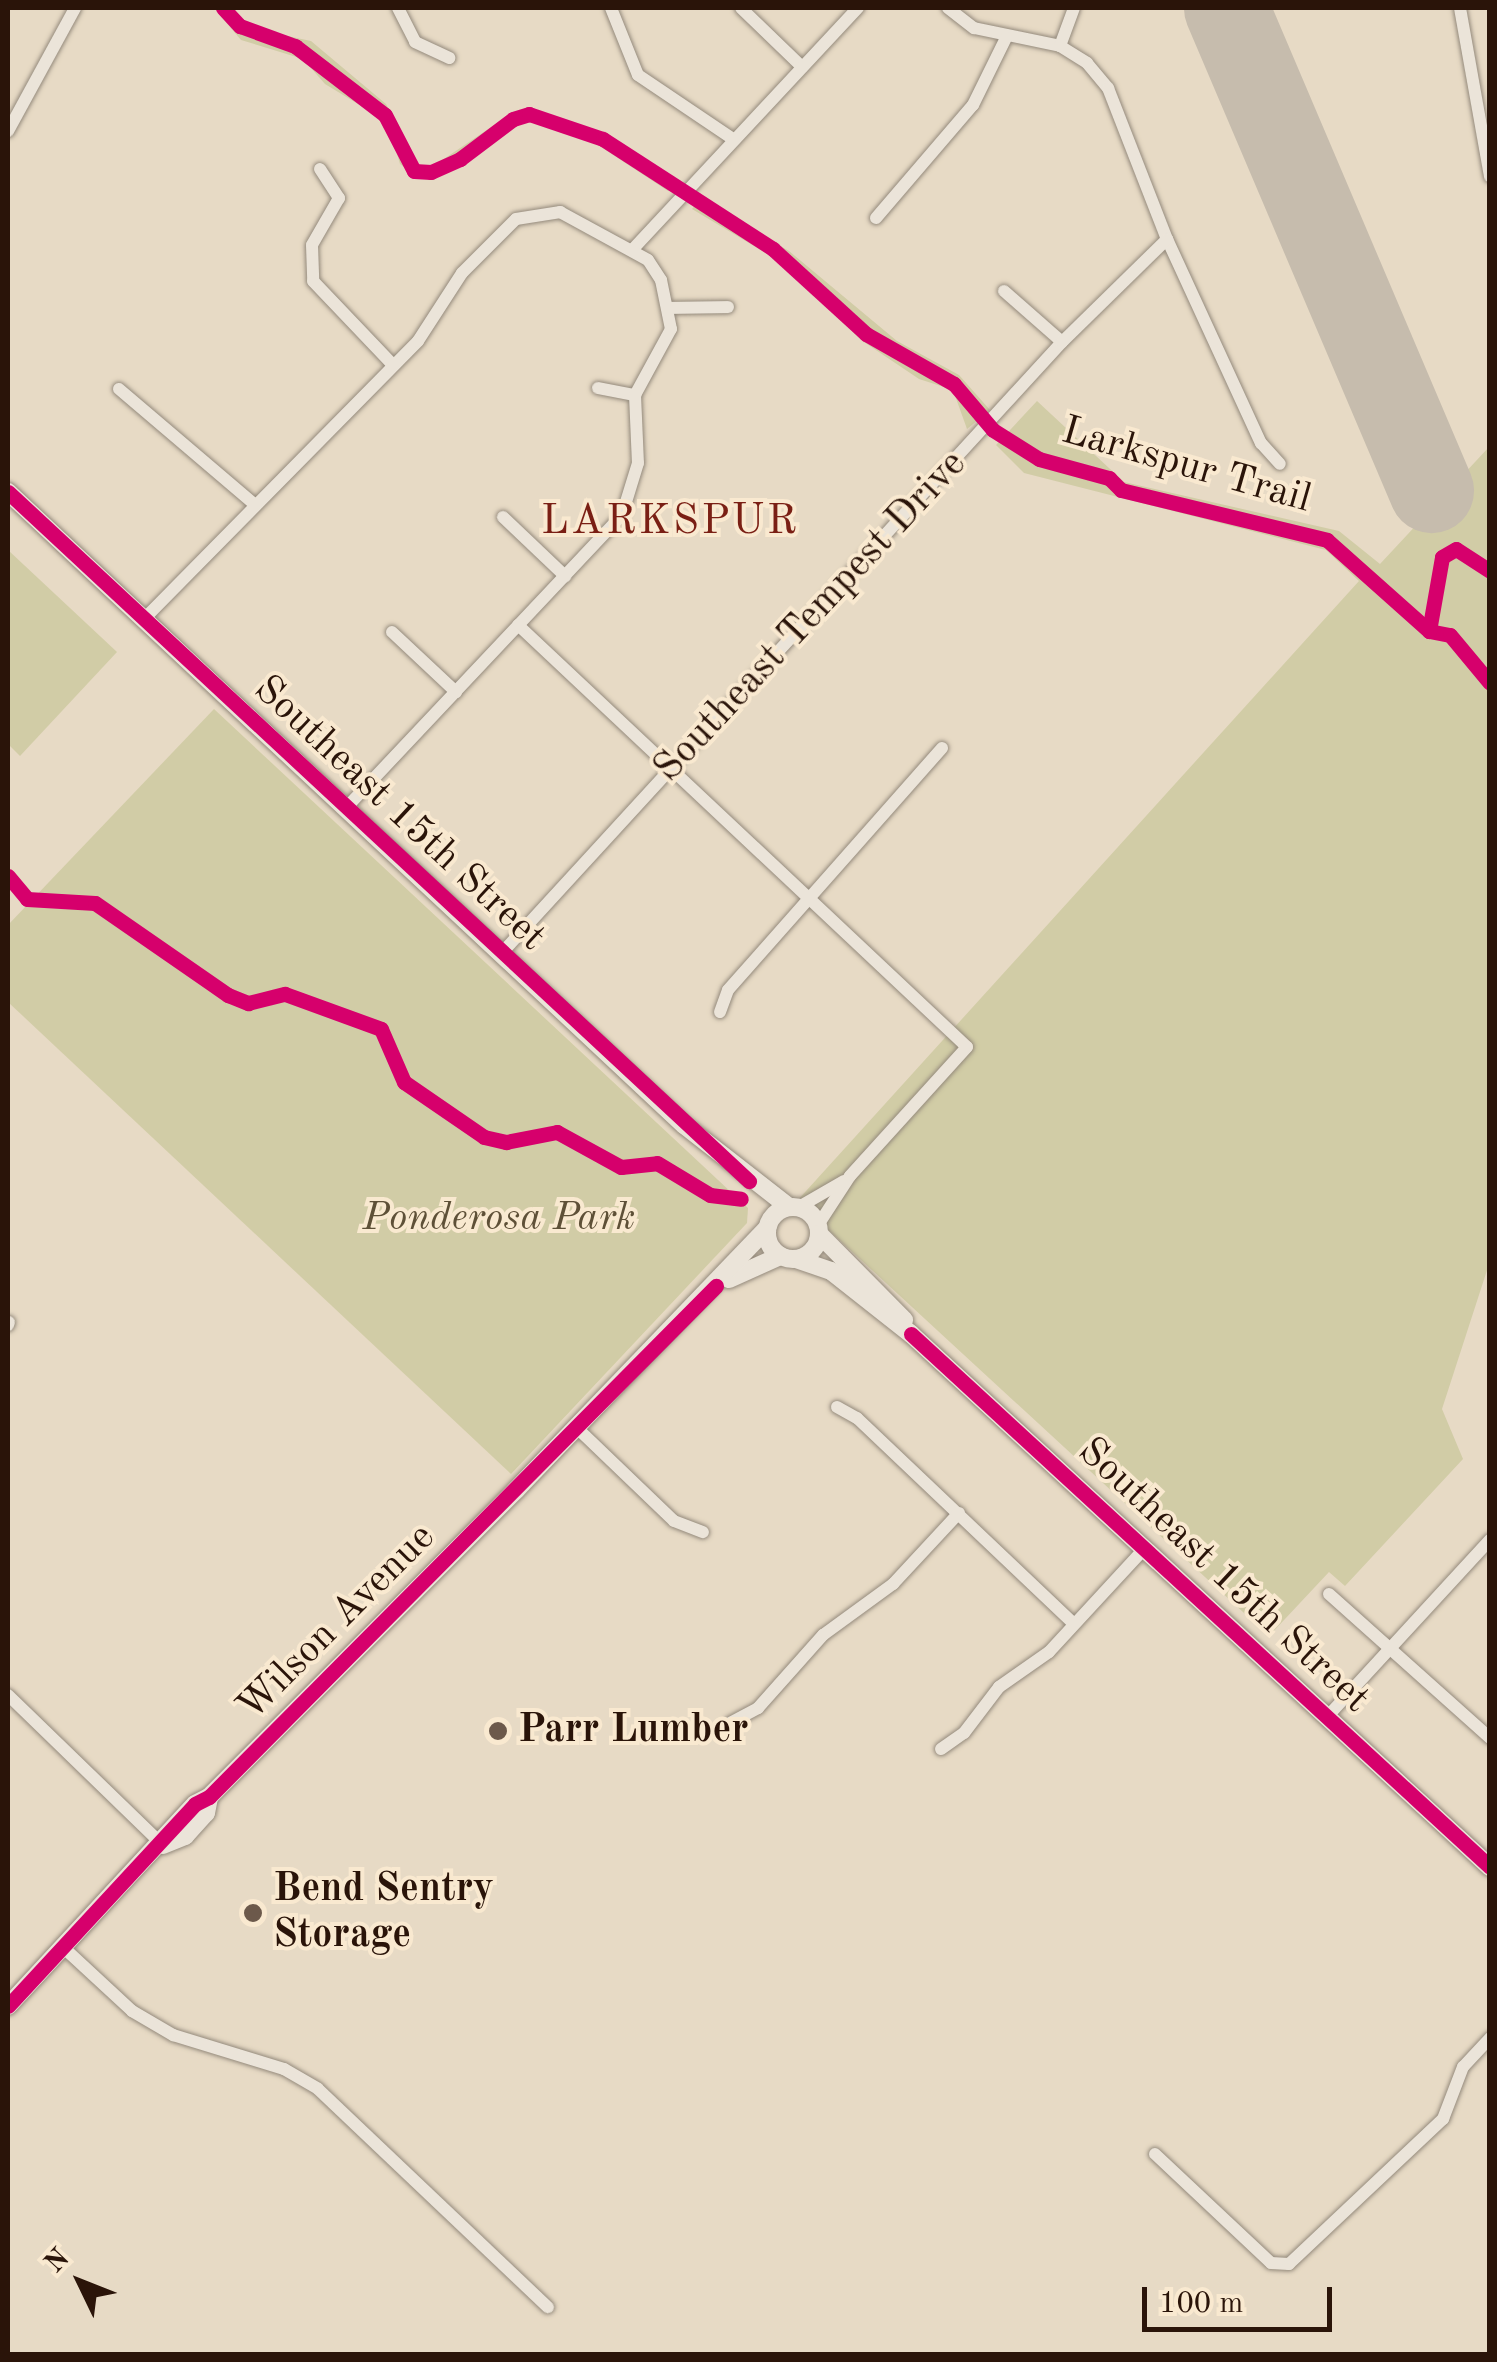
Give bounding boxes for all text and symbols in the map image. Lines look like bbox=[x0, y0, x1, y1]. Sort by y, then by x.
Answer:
street label: Larkspur Trail bbox=[1056, 407, 1316, 525]
street label: Southeast Tempest Drive bbox=[645, 441, 977, 793]
district label: LARKSPUR bbox=[541, 497, 799, 547]
street label: Southeast 15th Street bbox=[243, 666, 555, 962]
park label: Ponderosa Park bbox=[363, 1195, 635, 1243]
street label: Southeast 15th Street bbox=[1067, 1428, 1379, 1724]
street label: Wilson Avenue bbox=[228, 1514, 446, 1732]
place label: Parr Lumber bbox=[518, 1707, 749, 1755]
marker: Parr Lumber bbox=[487, 1720, 509, 1742]
place label: Bend Sentry Storage bbox=[273, 1866, 494, 1960]
marker: Bend Sentry Storage bbox=[242, 1902, 264, 1924]
north arrow bbox=[30, 2232, 130, 2332]
text: N bbox=[41, 2244, 76, 2279]
scale bar bbox=[1147, 2267, 1337, 2329]
text: 100 m bbox=[1159, 2289, 1243, 2319]

